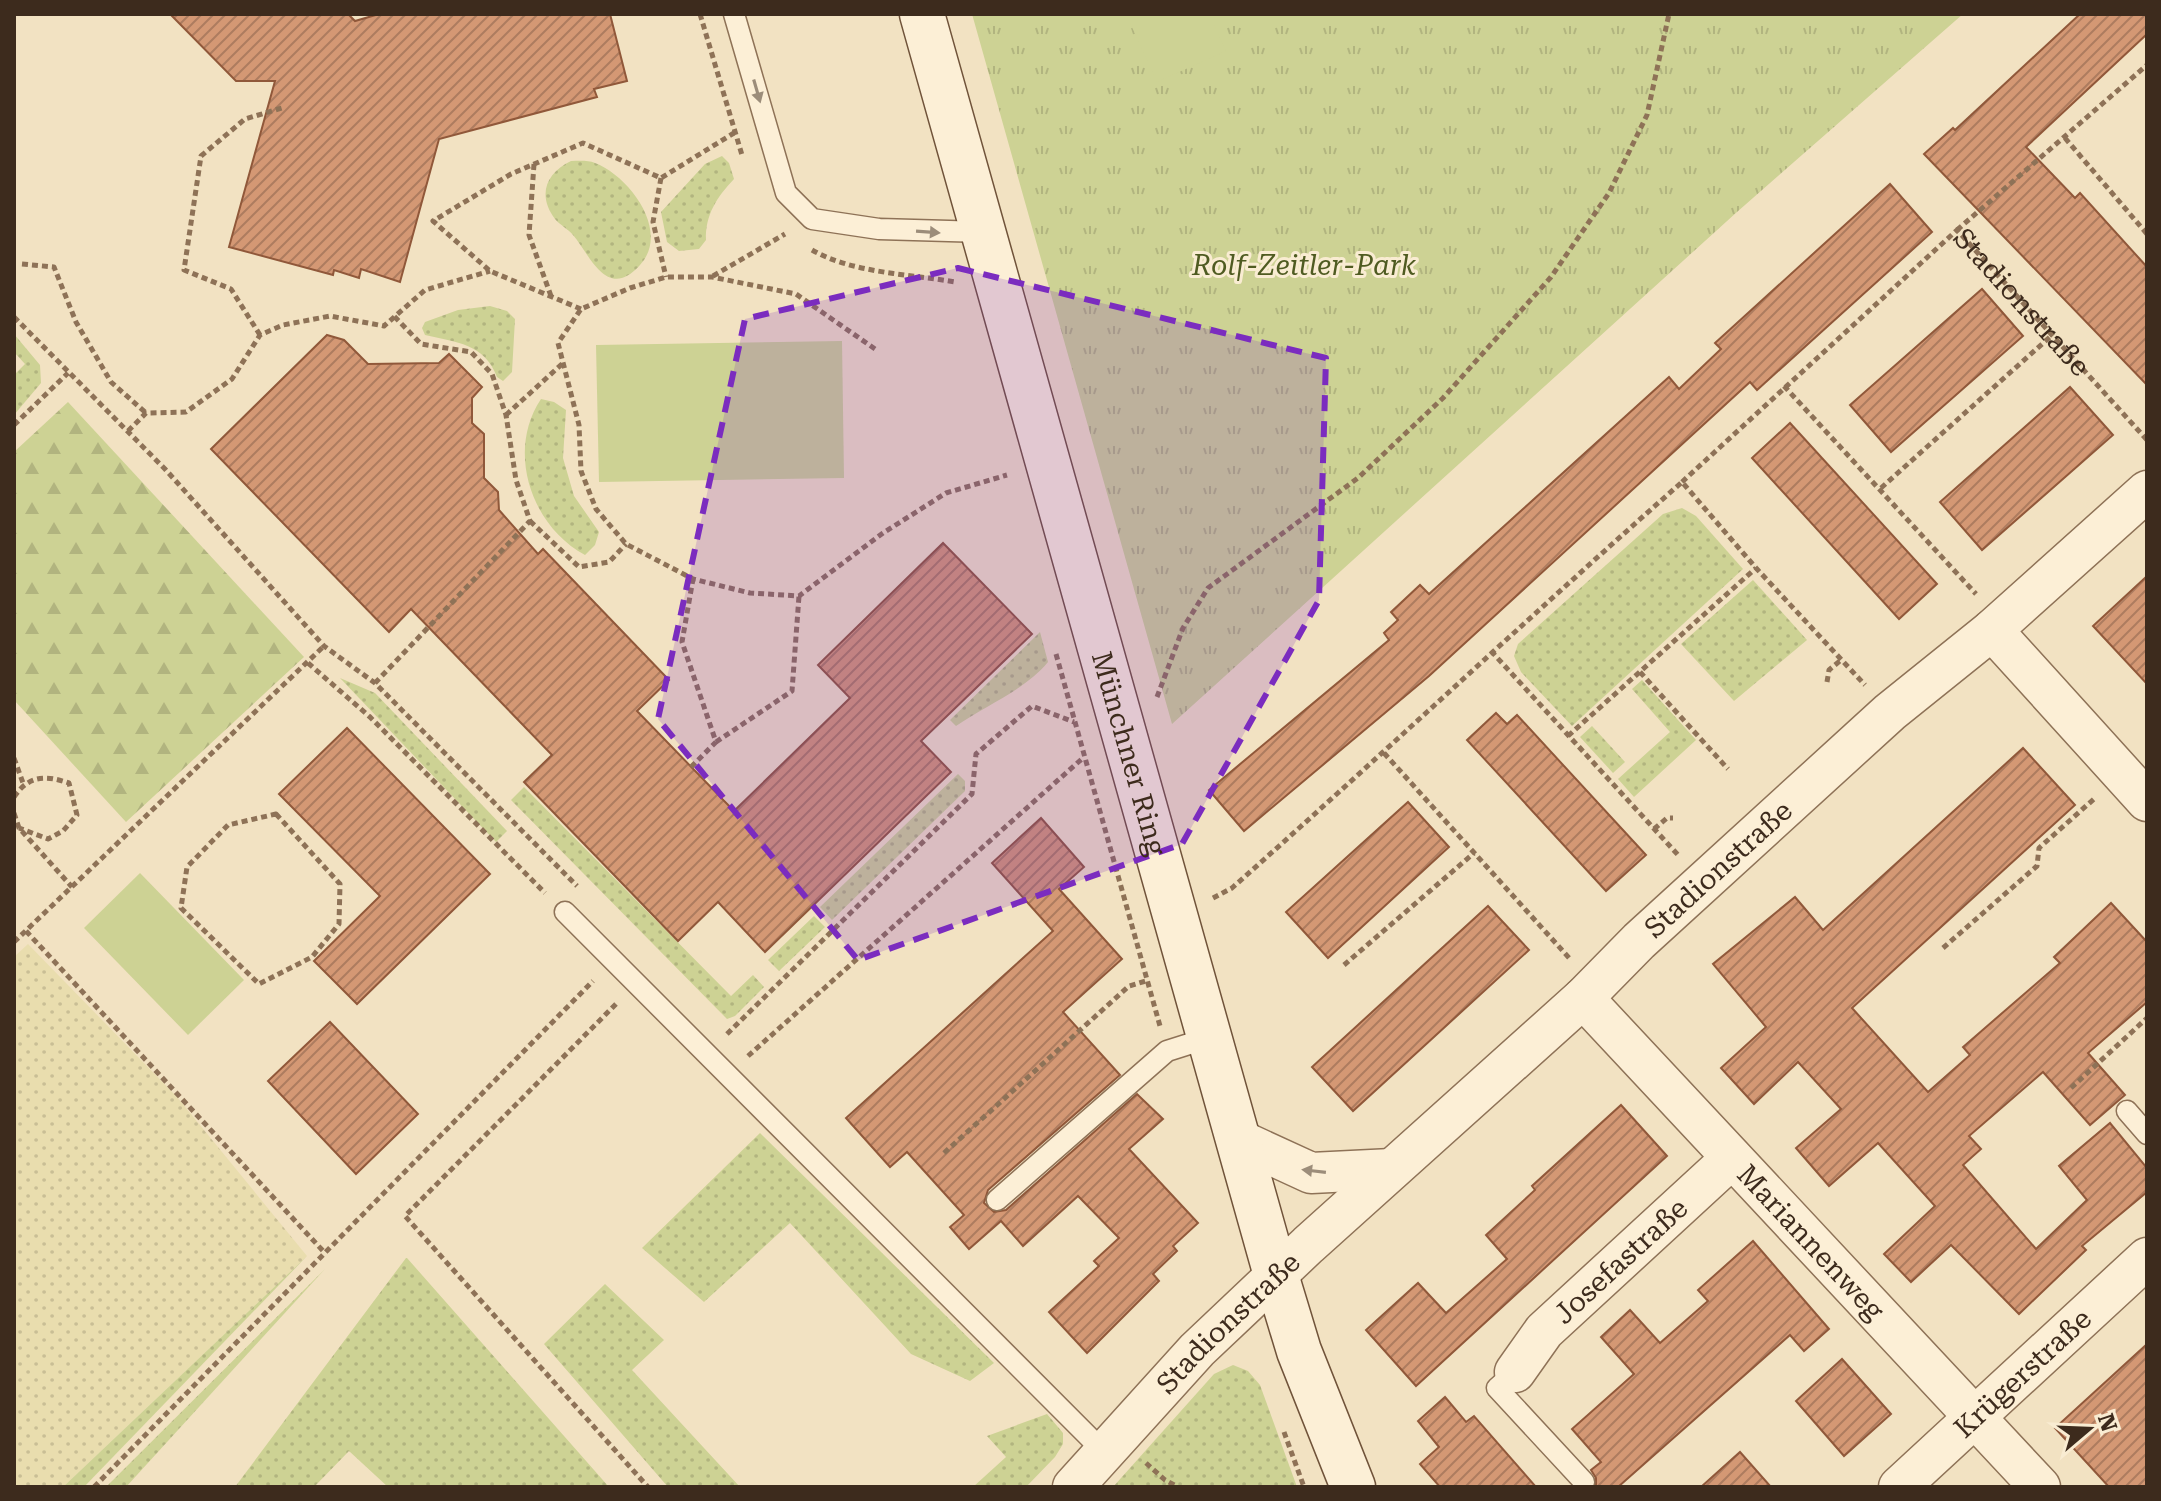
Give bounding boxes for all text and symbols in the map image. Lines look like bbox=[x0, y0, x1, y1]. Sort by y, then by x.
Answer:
one-way arrow bbox=[751, 79, 764, 103]
street label: Stadionstraße bbox=[1946, 222, 2097, 383]
one-way arrow bbox=[916, 226, 941, 239]
park label: Rolf-Zeitler-Park bbox=[1191, 249, 1417, 282]
street label: Münchner Ring bbox=[1085, 648, 1173, 859]
street label: Stadionstraße bbox=[1638, 794, 1799, 945]
street label: Mariannenweg bbox=[1730, 1158, 1891, 1327]
one-way arrow bbox=[1302, 1164, 1327, 1177]
street label: Josefastraße bbox=[1547, 1191, 1694, 1331]
street label: Stadionstraße bbox=[1150, 1246, 1307, 1400]
street label: Krügerstraße bbox=[1947, 1302, 2098, 1445]
north arrow bbox=[2049, 1389, 2129, 1469]
text: N bbox=[2093, 1411, 2122, 1435]

